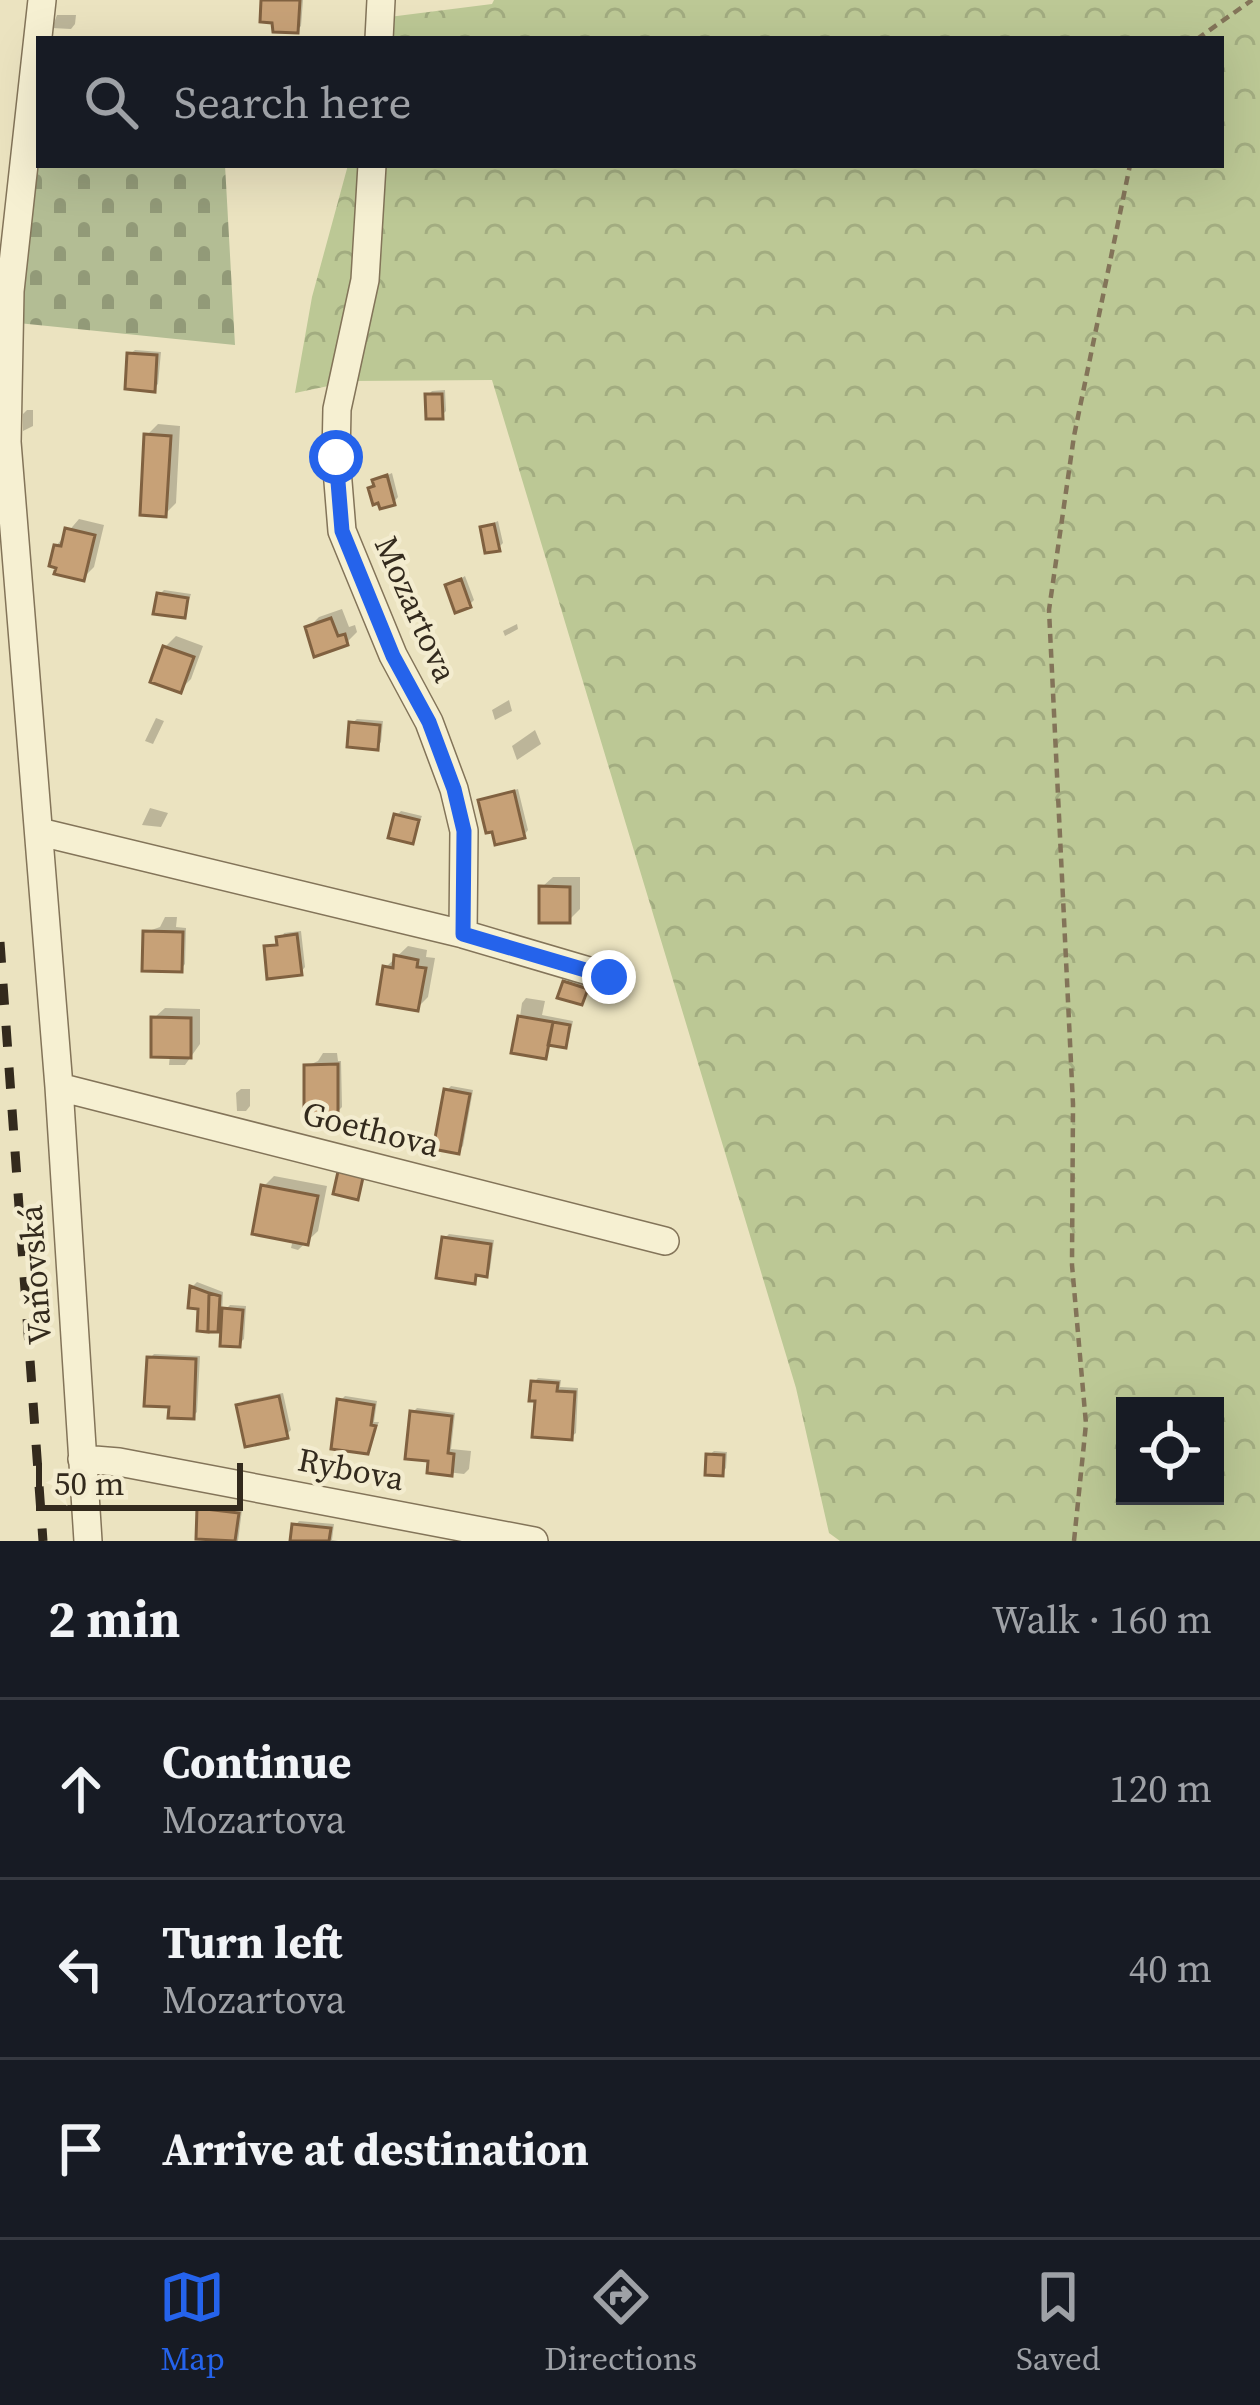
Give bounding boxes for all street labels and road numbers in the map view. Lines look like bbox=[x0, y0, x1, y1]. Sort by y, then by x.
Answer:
street label: Mozartova bbox=[364, 529, 468, 689]
street label: Goethova bbox=[298, 1090, 444, 1168]
street label: Vaňovská bbox=[8, 1204, 62, 1346]
street label: Rybova bbox=[294, 1437, 408, 1501]

